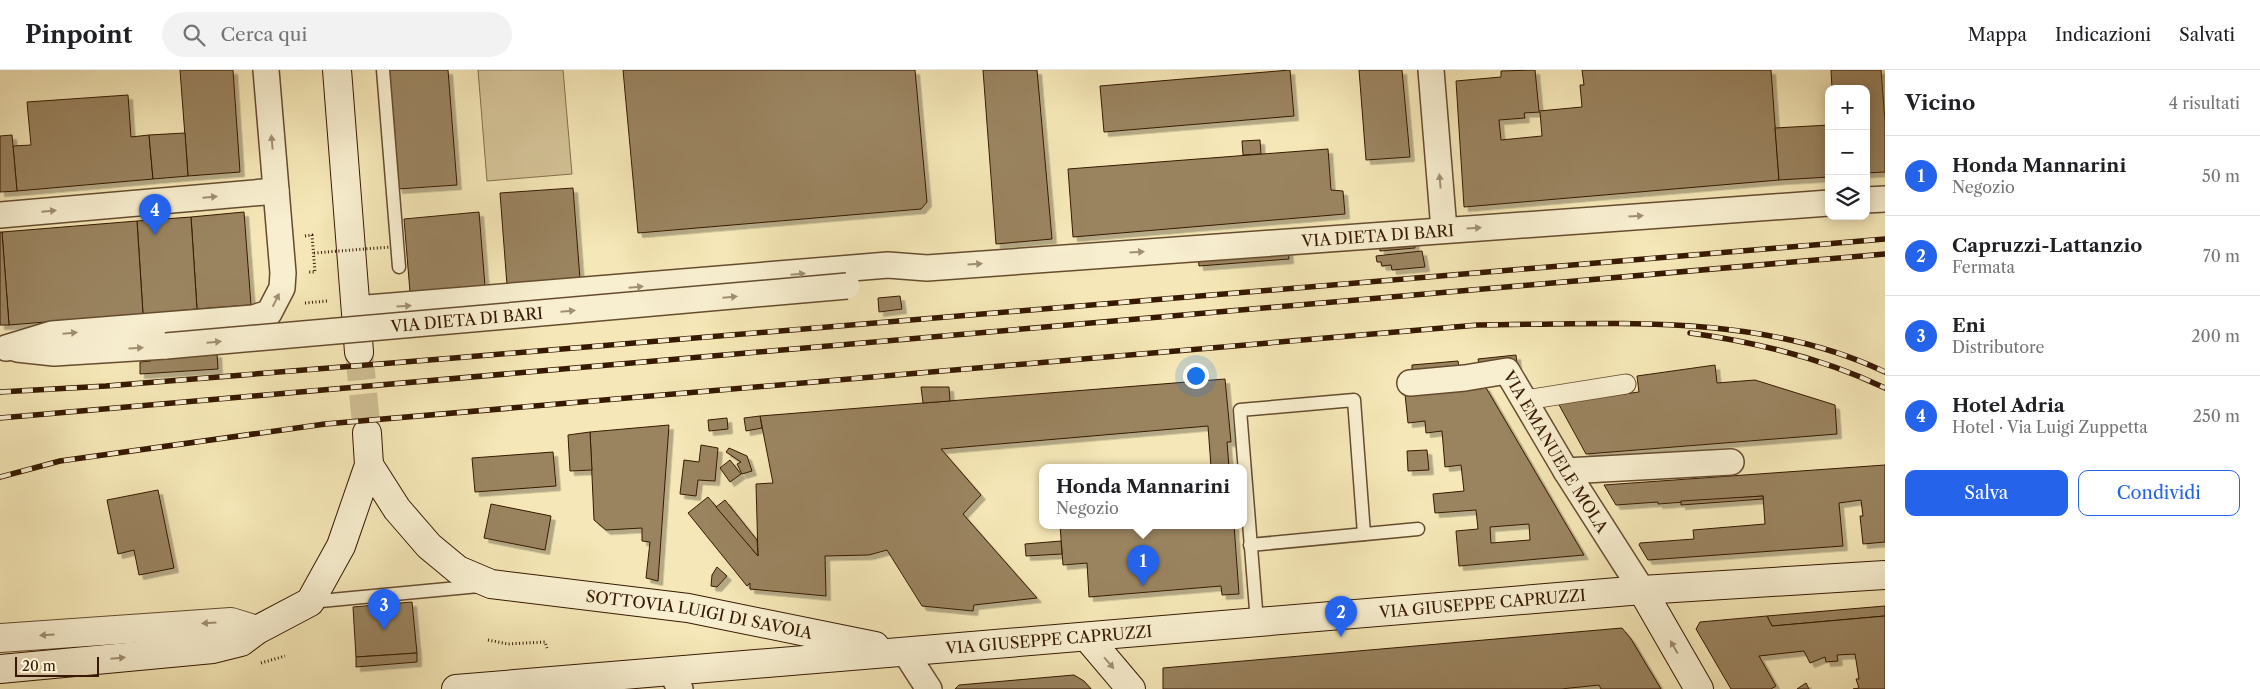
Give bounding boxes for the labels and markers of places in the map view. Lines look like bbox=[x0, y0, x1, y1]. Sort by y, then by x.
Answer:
pin: 4 bbox=[139, 194, 171, 235]
pin: 1 bbox=[1127, 545, 1159, 586]
pin: 3 bbox=[368, 589, 400, 630]
pin: 2 bbox=[1325, 596, 1357, 637]

